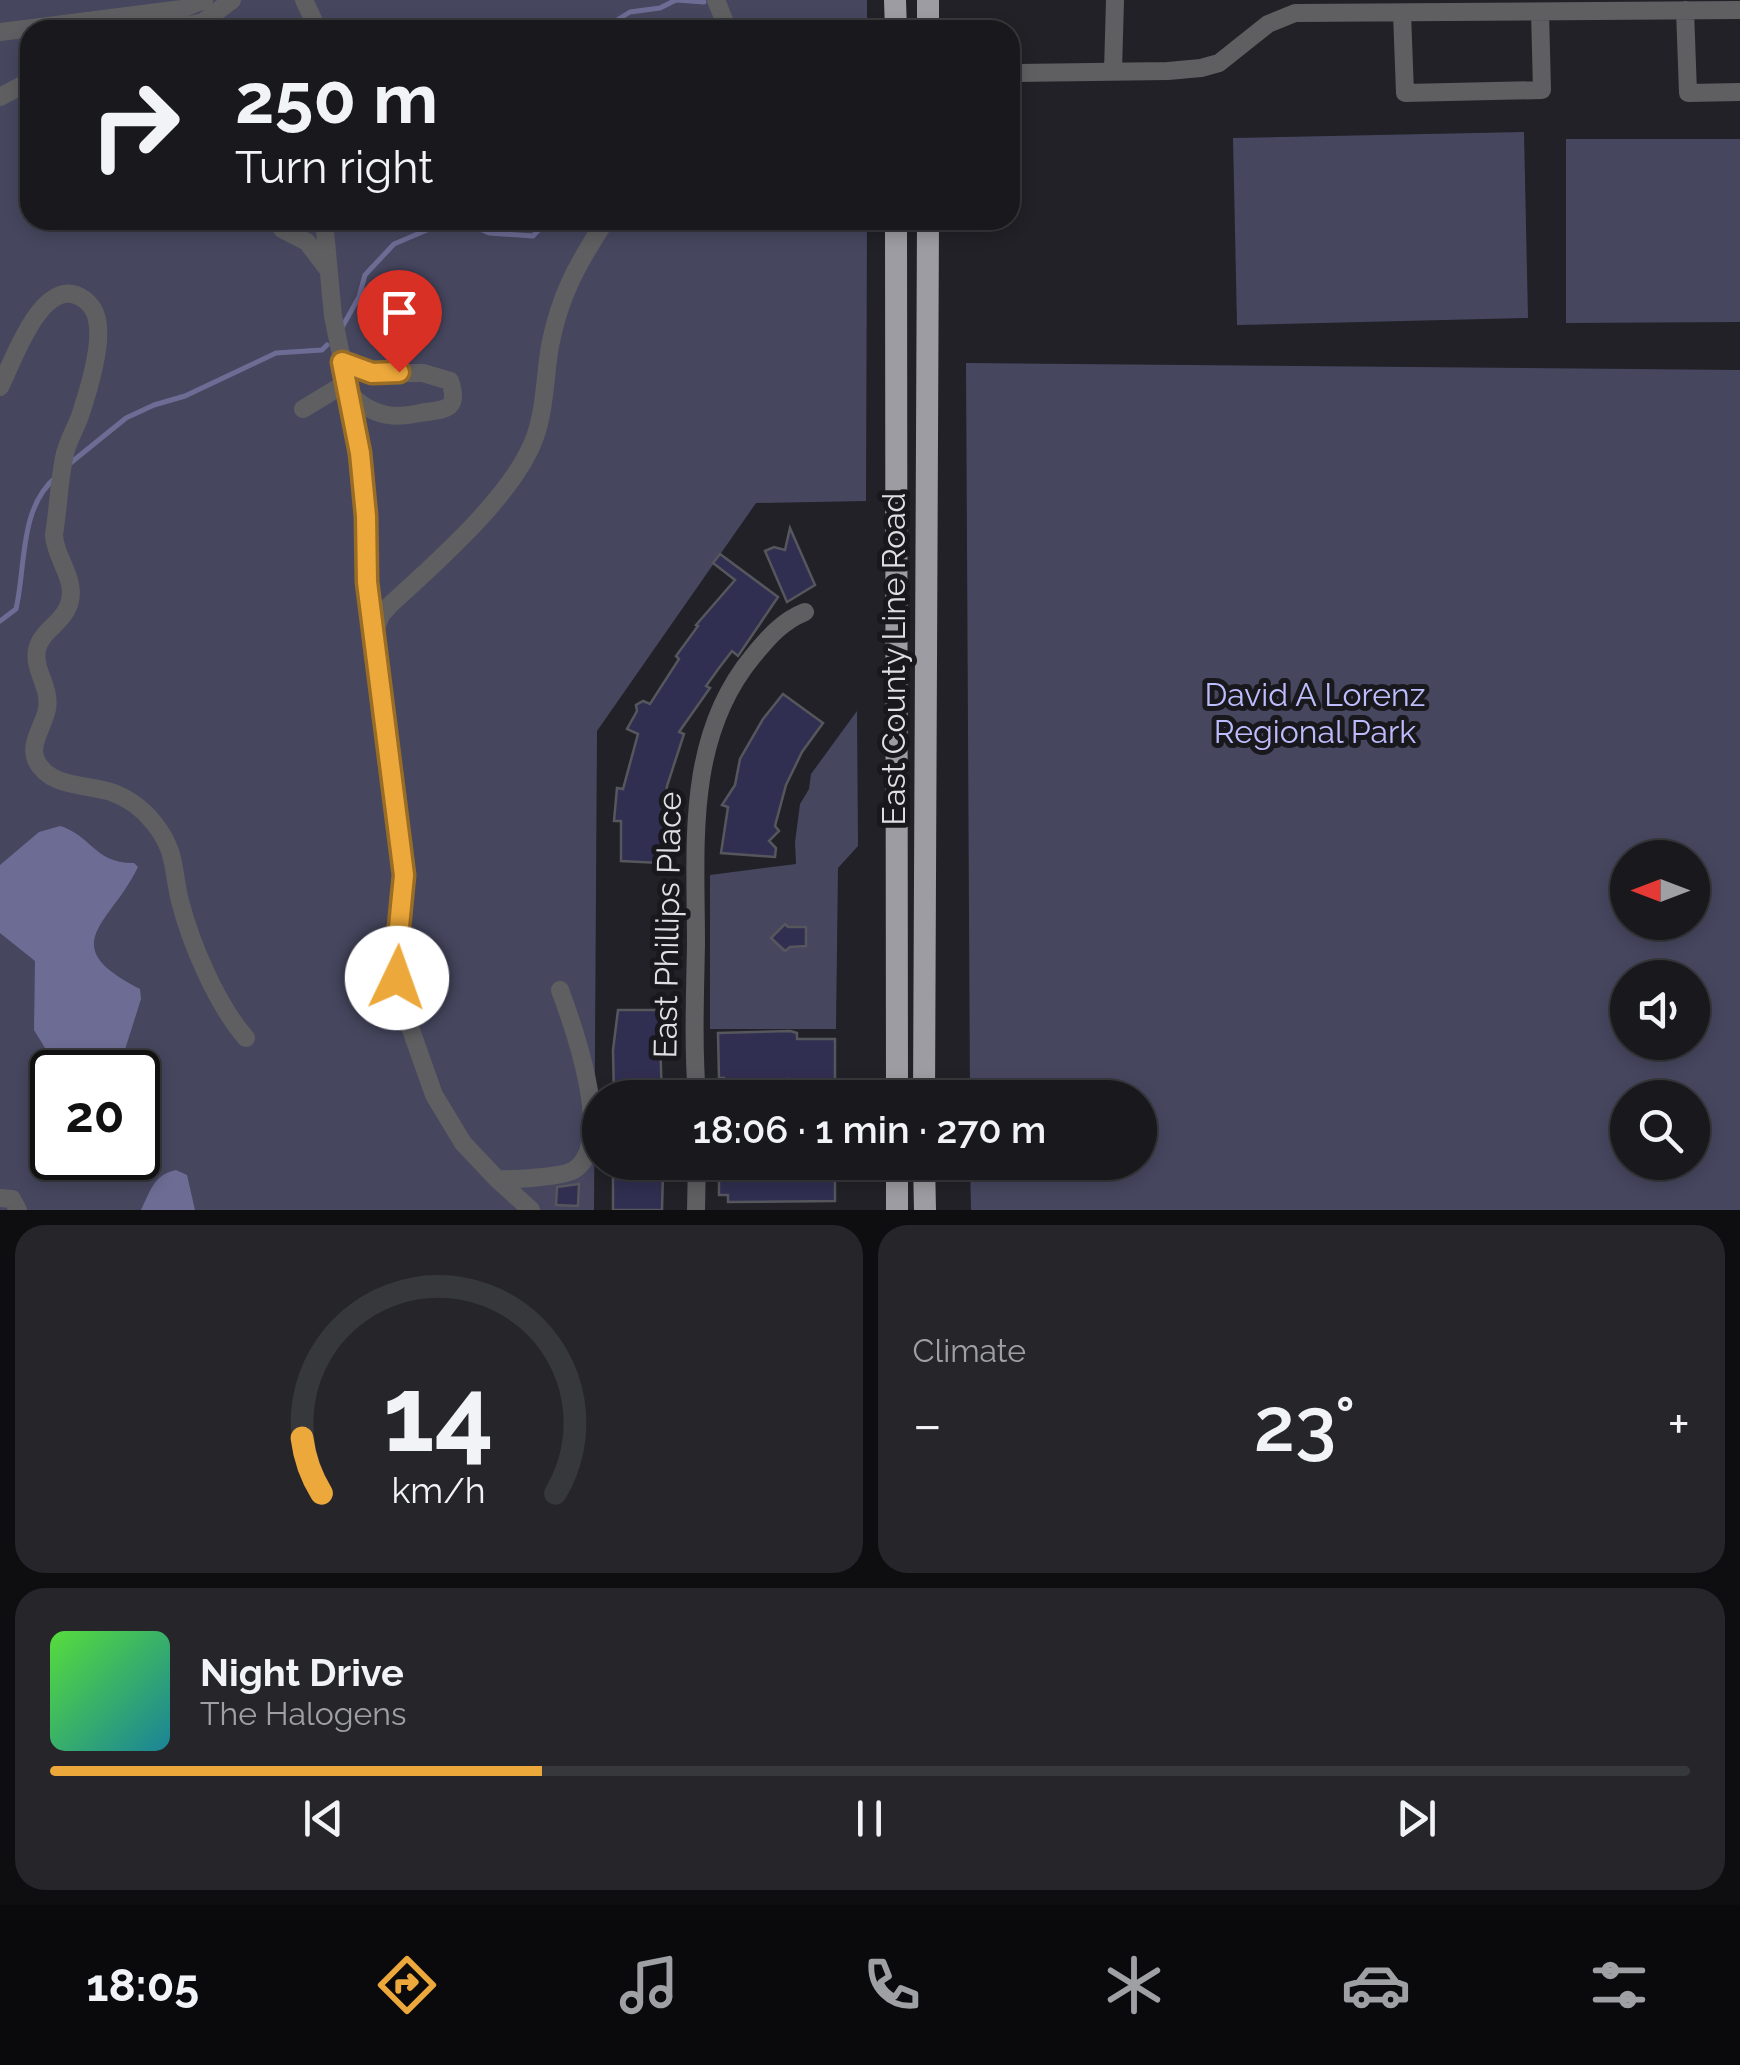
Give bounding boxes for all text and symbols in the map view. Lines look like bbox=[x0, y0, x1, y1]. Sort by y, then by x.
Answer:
text: 250 m bbox=[235, 57, 438, 139]
icon: right bbox=[70, 60, 200, 190]
text: Turn right bbox=[235, 141, 433, 194]
pin bbox=[357, 270, 442, 373]
icon: arrive bbox=[372, 285, 427, 340]
street label: East County Line Road bbox=[875, 492, 912, 826]
park label: David A Lorenz Regional Park bbox=[1205, 676, 1425, 750]
street label: East Phillips Place bbox=[646, 791, 688, 1059]
north arrow bbox=[1610, 840, 1710, 940]
map controls bbox=[1610, 840, 1710, 1180]
position arrow bbox=[345, 926, 449, 1030]
button: sound bbox=[1610, 960, 1710, 1060]
speed limit sign: 20 bbox=[30, 1050, 160, 1180]
button: search bbox=[1610, 1080, 1710, 1180]
text: 18:06 · 1 min · 270 m bbox=[693, 1107, 1046, 1152]
text: Climate bbox=[913, 1332, 1026, 1369]
text: 14 bbox=[383, 1353, 494, 1475]
text: 23° bbox=[1254, 1380, 1356, 1469]
text: − bbox=[913, 1392, 942, 1457]
text: + bbox=[1667, 1392, 1690, 1457]
text: km/h bbox=[392, 1469, 486, 1511]
text: Night Drive bbox=[200, 1650, 404, 1695]
text: The Halogens bbox=[200, 1695, 406, 1732]
icon: previous bbox=[296, 1791, 351, 1846]
icon: pause bbox=[842, 1791, 897, 1846]
icon: next bbox=[1389, 1791, 1444, 1846]
icon: directions bbox=[372, 1950, 442, 2020]
icon: music bbox=[614, 1950, 684, 2020]
icon: phone bbox=[857, 1950, 927, 2020]
icon: climate bbox=[1099, 1950, 1169, 2020]
icon: car bbox=[1341, 1950, 1411, 2020]
icon: filters bbox=[1584, 1950, 1654, 2020]
text: 18:05 bbox=[86, 1959, 199, 2012]

